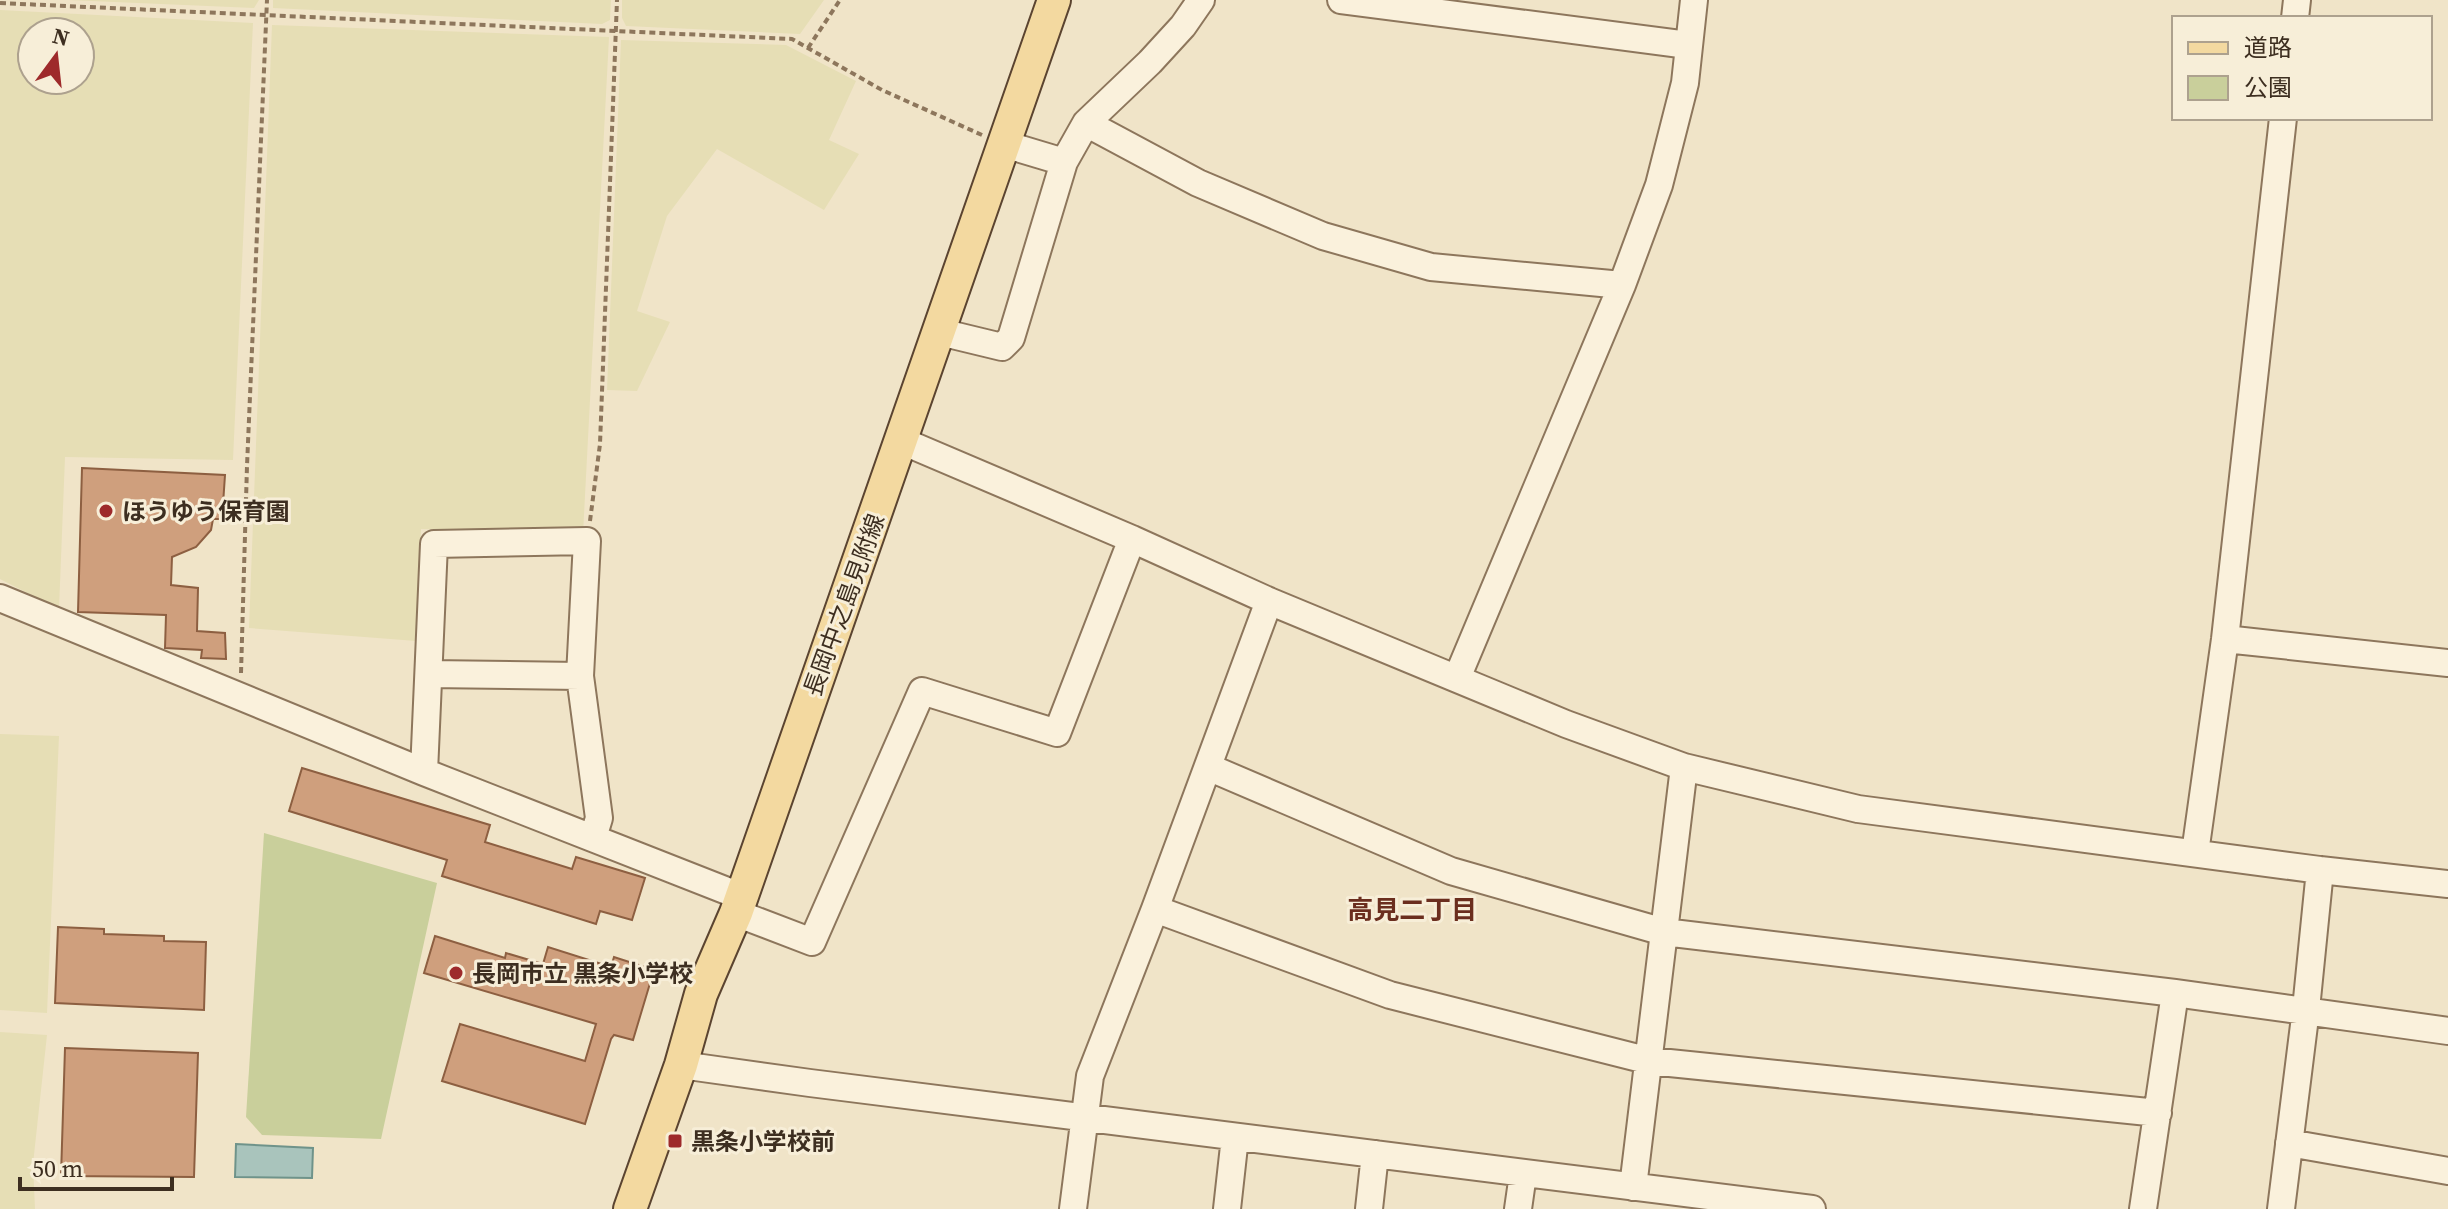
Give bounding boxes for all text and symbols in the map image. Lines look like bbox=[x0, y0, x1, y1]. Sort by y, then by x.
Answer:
north arrow bbox=[16, 16, 96, 96]
legend bbox=[2172, 16, 2432, 120]
text: N bbox=[50, 20, 73, 53]
text: 道路 bbox=[2244, 31, 2292, 64]
text: 公園 bbox=[2244, 71, 2292, 104]
place label: ほうゆう保育園 bbox=[122, 495, 290, 528]
marker: ほうゆう保育園 bbox=[97, 502, 115, 520]
street label: 長岡中之島見附線 bbox=[796, 509, 892, 701]
district label: 高見二丁目 bbox=[1347, 892, 1477, 928]
place label: 長岡市立 黒条小学校 bbox=[472, 957, 693, 990]
marker: 長岡市立 黒条小学校 bbox=[447, 964, 465, 982]
place label: 黒条小学校前 bbox=[691, 1125, 835, 1158]
marker: 黒条小学校前 bbox=[666, 1132, 684, 1150]
scale bar bbox=[20, 1141, 172, 1191]
text: 50 m bbox=[32, 1152, 83, 1185]

